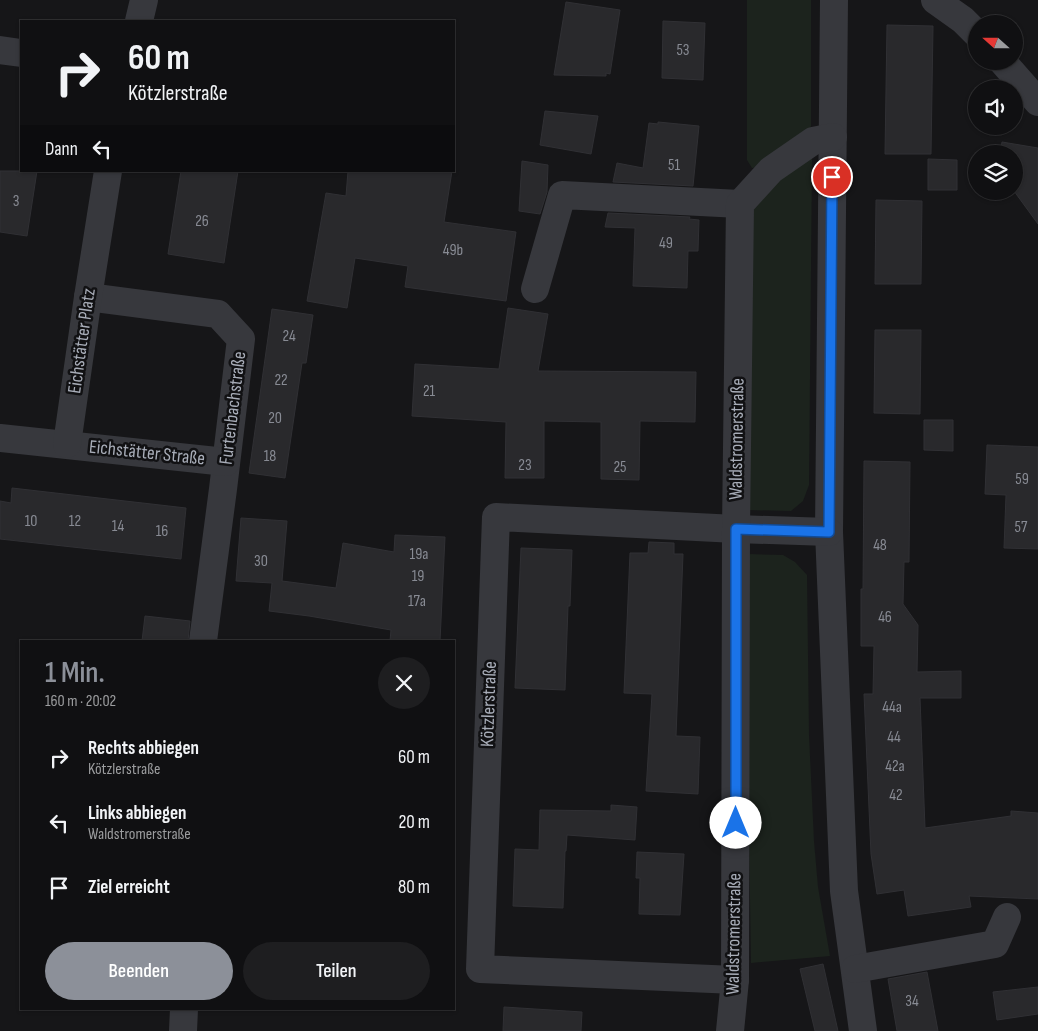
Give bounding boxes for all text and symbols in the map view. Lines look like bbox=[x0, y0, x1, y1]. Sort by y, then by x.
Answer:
north arrow bbox=[968, 15, 1022, 70]
map controls bbox=[968, 15, 1023, 200]
text: 60 m bbox=[128, 37, 190, 80]
icon: right bbox=[45, 40, 110, 105]
house number: 53 bbox=[676, 41, 690, 60]
text: Kötzlerstraße bbox=[128, 80, 228, 107]
button: sound bbox=[968, 80, 1023, 135]
icon: left bbox=[88, 135, 116, 163]
text: Dann bbox=[45, 138, 78, 161]
button: layers bbox=[968, 145, 1023, 200]
house number: 51 bbox=[668, 156, 680, 175]
pin bbox=[811, 156, 853, 198]
icon: arrive bbox=[818, 163, 846, 191]
house number: 3 bbox=[13, 192, 19, 211]
house number: 26 bbox=[195, 212, 209, 231]
house number: 49 bbox=[659, 234, 673, 253]
house number: 49b bbox=[443, 241, 463, 260]
street label: Eichstätter Platz bbox=[63, 287, 101, 395]
house number: 24 bbox=[282, 327, 296, 346]
street label: Furtenbachstraße bbox=[215, 350, 251, 466]
house number: 22 bbox=[274, 371, 288, 390]
street label: Waldstromerstraße bbox=[724, 378, 750, 500]
house number: 21 bbox=[423, 382, 436, 401]
house number: 20 bbox=[268, 409, 282, 428]
street label: Eichstätter Straße bbox=[88, 435, 206, 471]
house number: 18 bbox=[264, 447, 276, 466]
house number: 23 bbox=[518, 456, 532, 475]
house number: 25 bbox=[613, 458, 627, 477]
house number: 59 bbox=[1015, 470, 1029, 489]
house number: 10 bbox=[25, 512, 37, 531]
house number: 12 bbox=[69, 512, 81, 531]
house number: 14 bbox=[112, 517, 124, 536]
house number: 57 bbox=[1015, 518, 1028, 537]
house number: 16 bbox=[156, 522, 168, 541]
house number: 48 bbox=[873, 536, 887, 555]
house number: 19a bbox=[410, 545, 428, 564]
house number: 30 bbox=[254, 552, 268, 571]
house number: 19 bbox=[412, 567, 424, 586]
house number: 17a bbox=[408, 592, 426, 611]
house number: 46 bbox=[878, 608, 892, 627]
text: 1 Min. bbox=[45, 655, 105, 691]
button: close bbox=[378, 657, 430, 709]
street label: Kötzlerstraße bbox=[476, 661, 502, 747]
text: 160 m · 20:02 bbox=[45, 692, 116, 711]
house number: 44a bbox=[882, 698, 902, 717]
house number: 44 bbox=[887, 728, 901, 747]
text: Rechts abbiegen bbox=[88, 737, 199, 760]
icon: right bbox=[45, 744, 73, 772]
text: 60 m bbox=[398, 746, 430, 769]
house number: 42a bbox=[885, 757, 905, 776]
text: Kötzlerstraße bbox=[88, 760, 160, 779]
house number: 42 bbox=[889, 786, 903, 805]
position arrow bbox=[709, 796, 761, 848]
text: Links abbiegen bbox=[88, 802, 186, 825]
icon: left bbox=[45, 809, 73, 837]
text: 20 m bbox=[398, 811, 430, 834]
text: Waldstromerstraße bbox=[88, 825, 191, 844]
street label: Waldstromerstraße bbox=[721, 873, 747, 995]
icon: arrive bbox=[45, 874, 73, 902]
text: Ziel erreicht bbox=[88, 876, 170, 899]
text: 80 m bbox=[398, 876, 430, 899]
button: Beenden bbox=[45, 942, 233, 1000]
button: Teilen bbox=[243, 942, 430, 1000]
house number: 34 bbox=[905, 992, 919, 1011]

